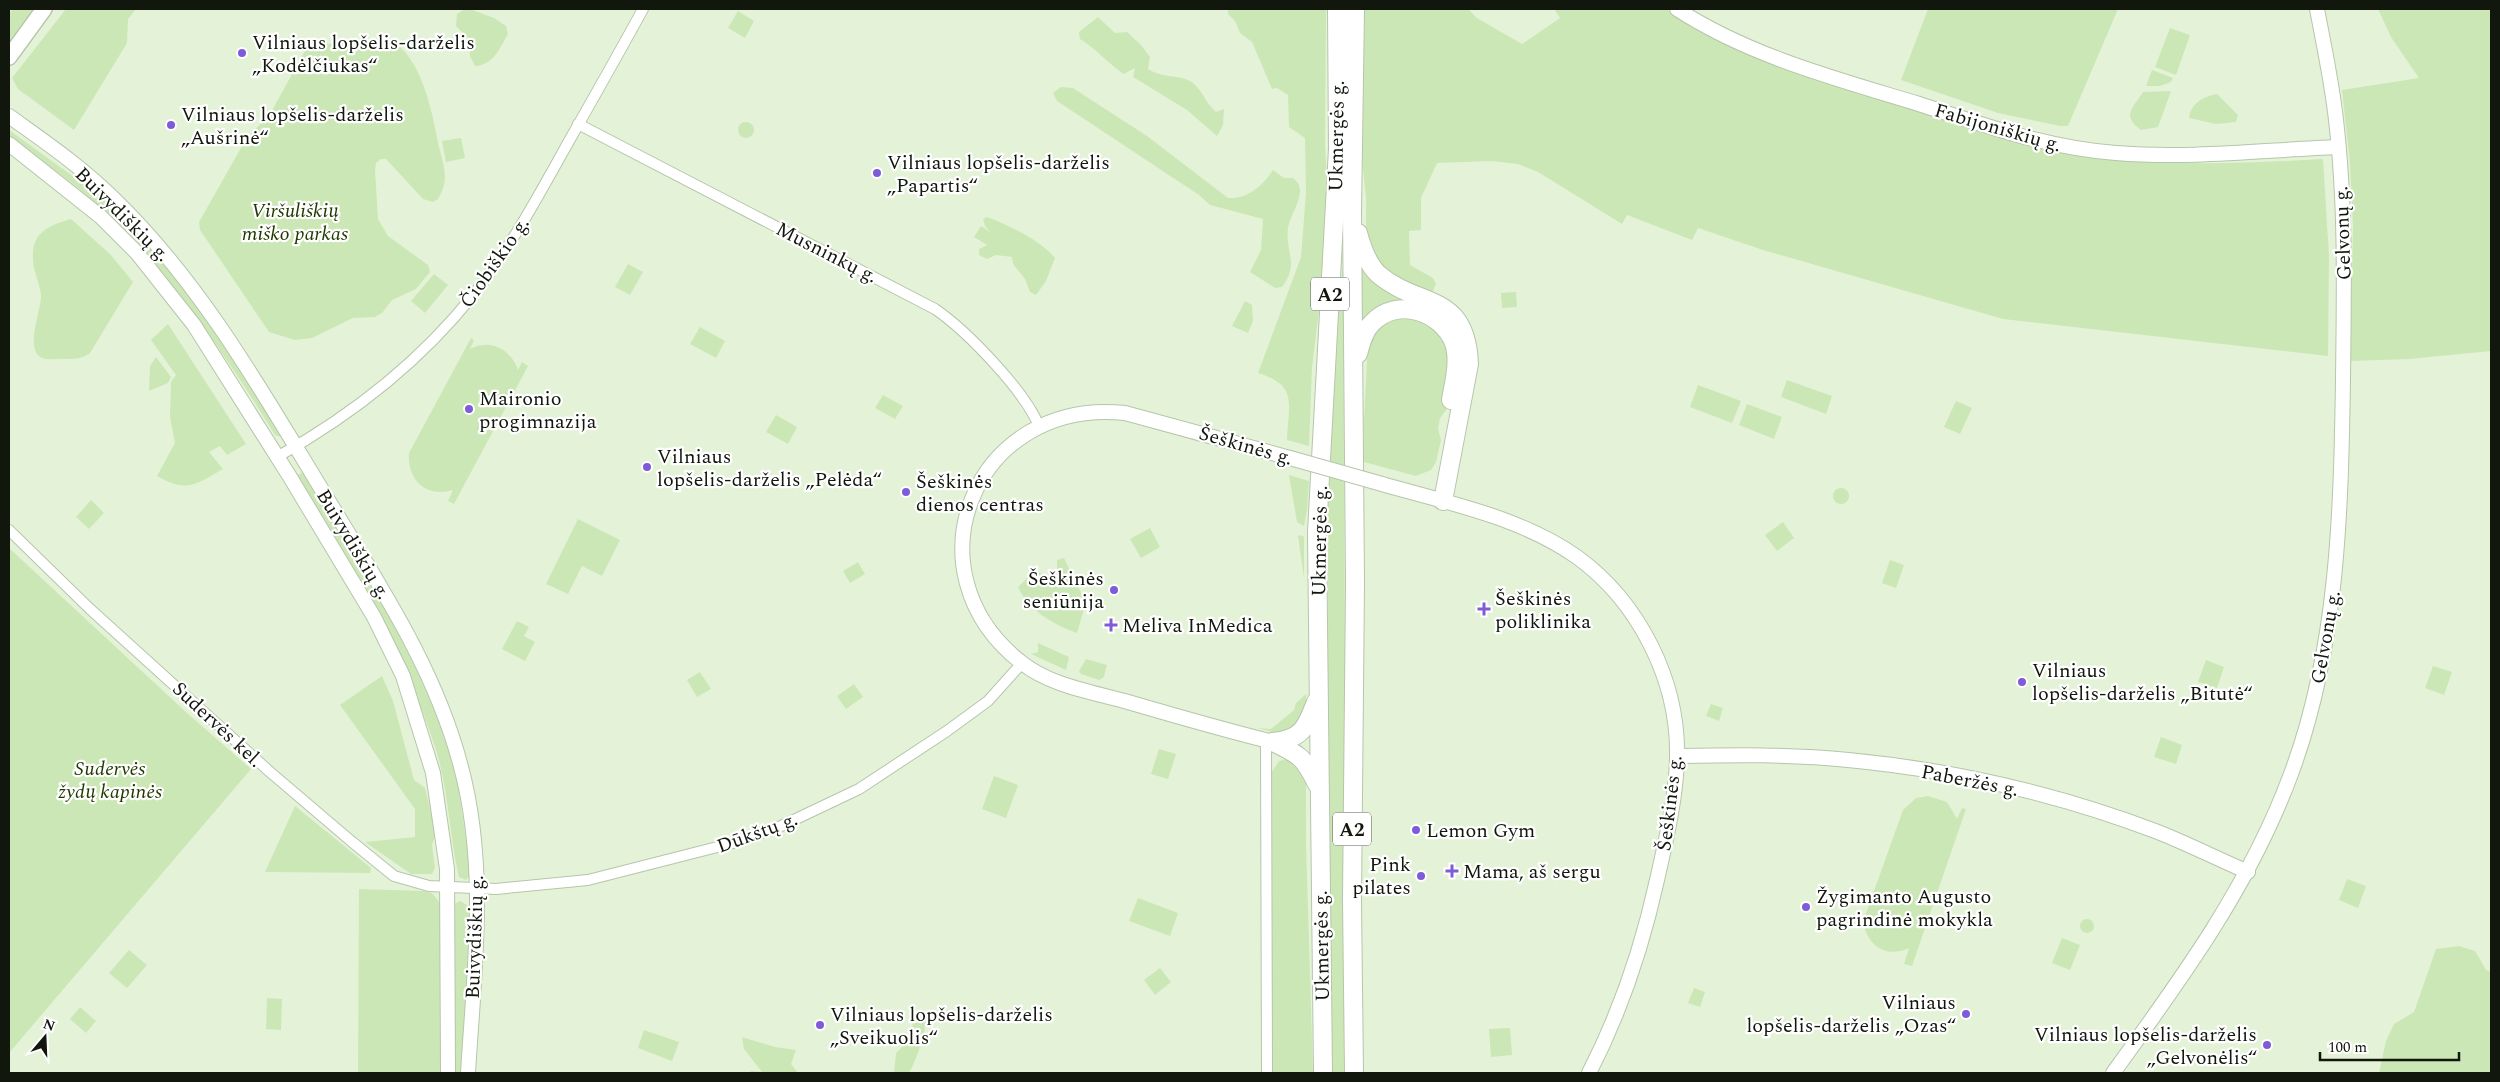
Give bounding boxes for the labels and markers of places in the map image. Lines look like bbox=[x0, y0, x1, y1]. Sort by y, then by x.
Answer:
place label: Vilniaus lopšelis-darželis „Kodėlčiukas“ bbox=[252, 28, 475, 81]
marker: Vilniaus lopšelis-darželis „Kodėlčiukas“ bbox=[236, 47, 248, 59]
place label: Vilniaus lopšelis-darželis „Aušrinė“ bbox=[181, 100, 404, 153]
marker: Vilniaus lopšelis-darželis „Aušrinė“ bbox=[165, 119, 177, 131]
place label: Vilniaus lopšelis-darželis „Papartis“ bbox=[887, 148, 1110, 201]
marker: Vilniaus lopšelis-darželis „Papartis“ bbox=[871, 167, 883, 179]
place label: Maironio progimnazija bbox=[479, 384, 597, 437]
marker: Maironio progimnazija bbox=[463, 403, 475, 415]
place label: Vilniaus lopšelis-darželis „Pelėda“ bbox=[657, 442, 882, 495]
marker: Vilniaus lopšelis-darželis „Pelėda“ bbox=[641, 461, 653, 473]
place label: Šeškinės dienos centras bbox=[916, 467, 1044, 520]
marker: Šeškinės dienos centras bbox=[900, 486, 912, 498]
place label: Šeškinės seniūnija bbox=[1023, 564, 1104, 617]
marker: Šeškinės seniūnija bbox=[1108, 584, 1120, 596]
place label: Šeškinės poliklinika bbox=[1495, 584, 1591, 637]
marker: Šeškinės poliklinika bbox=[1477, 602, 1491, 616]
place label: Meliva InMedica bbox=[1122, 611, 1273, 641]
marker: Meliva InMedica bbox=[1104, 618, 1118, 632]
place label: Vilniaus lopšelis-darželis „Bitutė“ bbox=[2032, 656, 2253, 709]
marker: Vilniaus lopšelis-darželis „Bitutė“ bbox=[2016, 676, 2028, 688]
place label: Lemon Gym bbox=[1426, 816, 1535, 846]
marker: Lemon Gym bbox=[1410, 824, 1422, 836]
place label: Pink pilates bbox=[1352, 850, 1411, 903]
place label: Mama, aš sergu bbox=[1463, 857, 1601, 887]
marker: Mama, aš sergu bbox=[1445, 864, 1459, 878]
marker: Pink pilates bbox=[1415, 870, 1427, 882]
place label: Žygimanto Augusto pagrindinė mokykla bbox=[1816, 882, 1993, 935]
marker: Žygimanto Augusto pagrindinė mokykla bbox=[1800, 901, 1812, 913]
place label: Vilniaus lopšelis-darželis „Ozas“ bbox=[1746, 988, 1956, 1041]
place label: Vilniaus lopšelis-darželis „Sveikuolis“ bbox=[830, 1000, 1053, 1053]
marker: Vilniaus lopšelis-darželis „Ozas“ bbox=[1960, 1008, 1972, 1020]
marker: Vilniaus lopšelis-darželis „Sveikuolis“ bbox=[814, 1019, 826, 1031]
place label: Vilniaus lopšelis-darželis „Gelvonėlis“ bbox=[2034, 1020, 2257, 1073]
marker: Vilniaus lopšelis-darželis „Gelvonėlis“ bbox=[2261, 1039, 2273, 1051]

